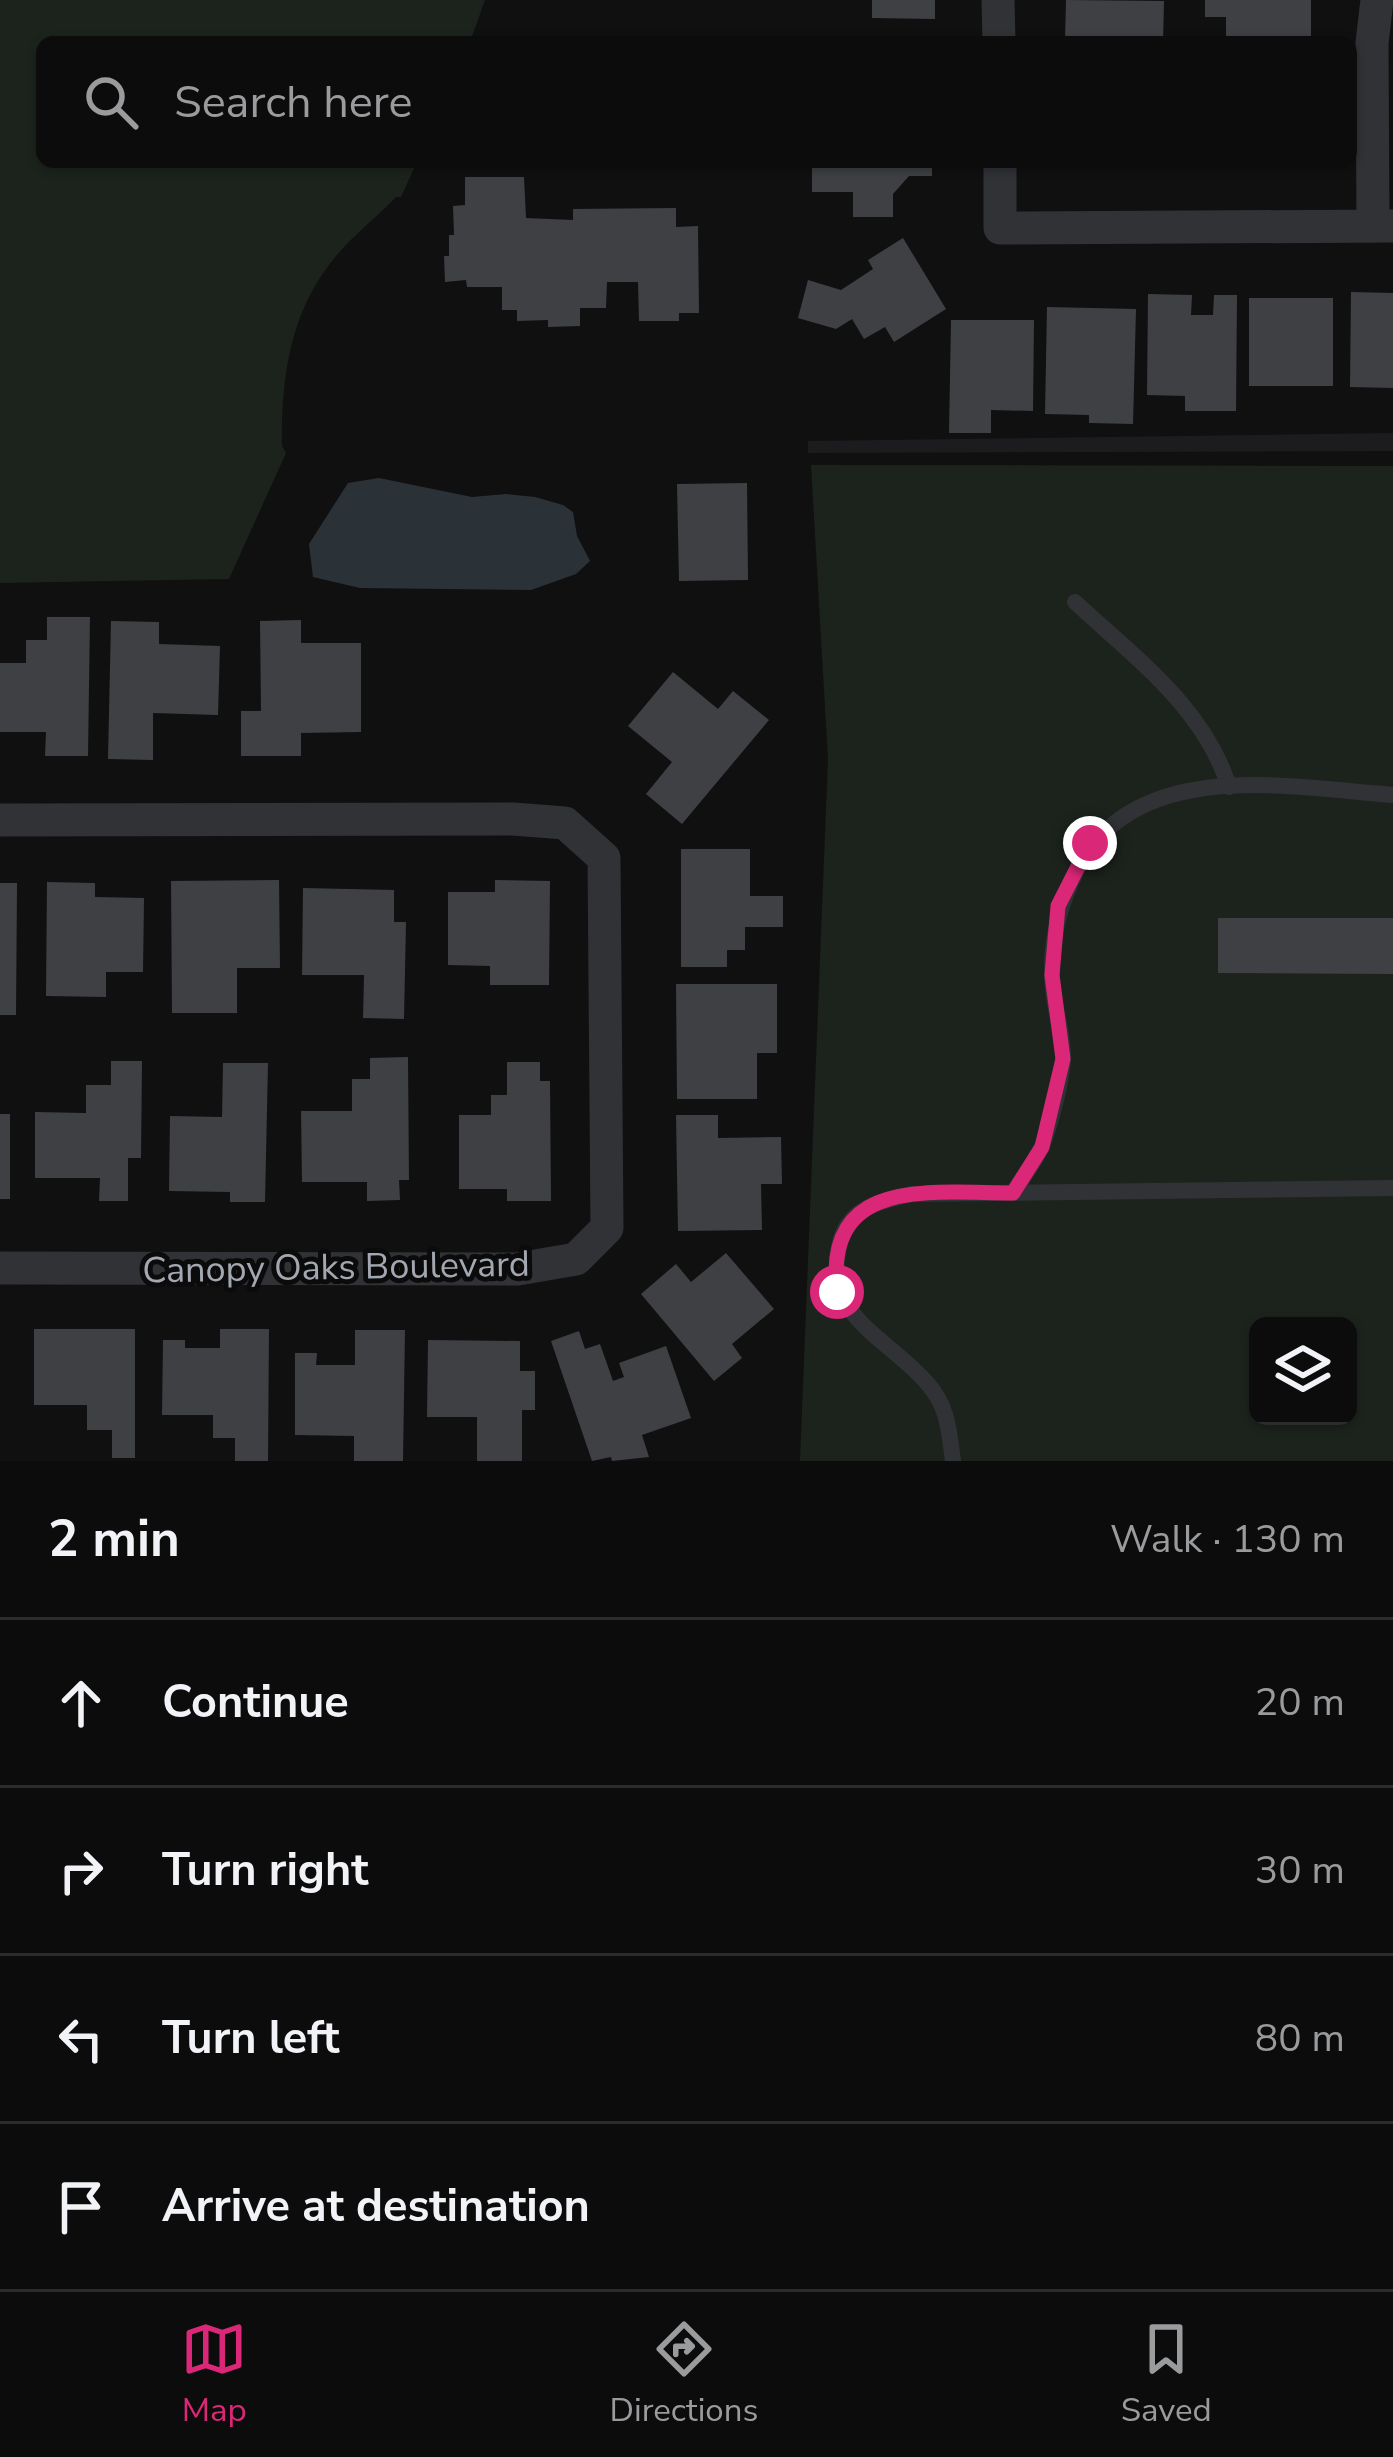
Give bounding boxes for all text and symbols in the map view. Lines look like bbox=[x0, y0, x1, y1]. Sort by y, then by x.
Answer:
search box bbox=[36, 36, 1357, 168]
icon: search bbox=[78, 69, 144, 135]
text: Search here bbox=[174, 72, 413, 133]
route end bbox=[1063, 816, 1117, 870]
street label: Canopy Oaks Boulevard bbox=[142, 1240, 530, 1295]
route start bbox=[810, 1265, 864, 1319]
map controls bbox=[1249, 1317, 1357, 1425]
button: layers bbox=[1249, 1317, 1357, 1425]
text: 2 min bbox=[48, 1504, 180, 1574]
text: Walk · 130 m bbox=[1110, 1513, 1345, 1566]
icon: ahead bbox=[48, 1670, 114, 1736]
text: Continue bbox=[162, 1672, 349, 1733]
text: 20 m bbox=[1255, 1676, 1345, 1729]
icon: right bbox=[48, 1838, 114, 1904]
text: Turn right bbox=[162, 1840, 369, 1901]
text: 30 m bbox=[1255, 1844, 1345, 1897]
icon: left bbox=[48, 2006, 114, 2072]
text: Turn left bbox=[162, 2008, 340, 2069]
text: 80 m bbox=[1255, 2012, 1345, 2065]
icon: arrive bbox=[48, 2174, 114, 2240]
text: Arrive at destination bbox=[162, 2176, 590, 2237]
tab: Map bbox=[181, 2316, 247, 2433]
tab: Directions bbox=[610, 2316, 758, 2433]
tab: Saved bbox=[1121, 2316, 1212, 2433]

